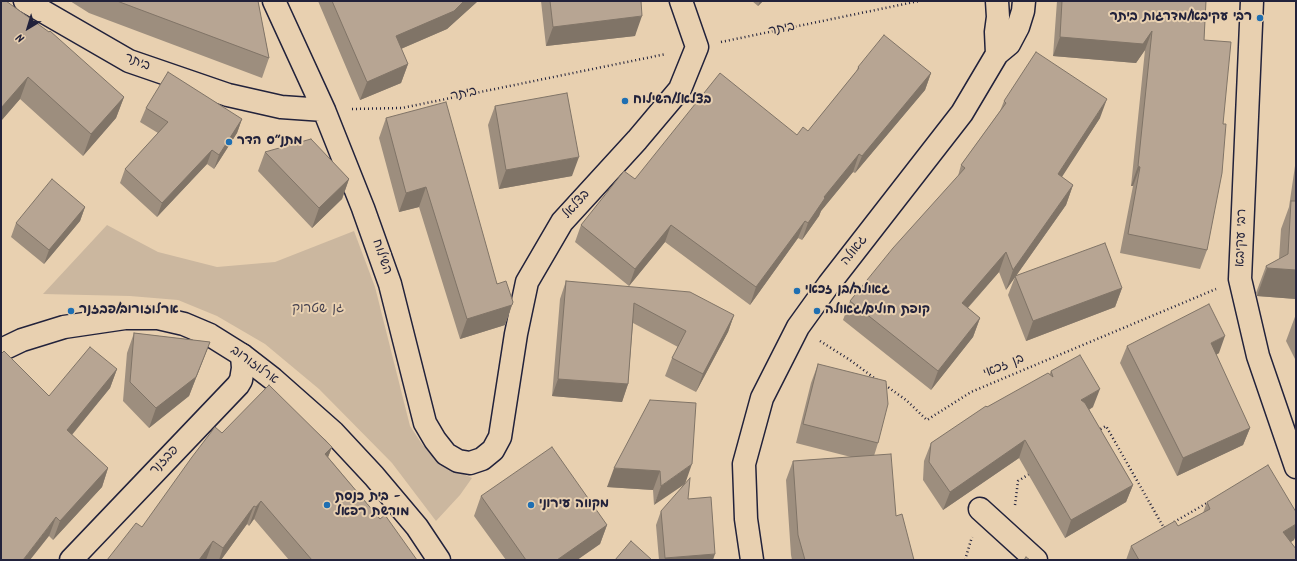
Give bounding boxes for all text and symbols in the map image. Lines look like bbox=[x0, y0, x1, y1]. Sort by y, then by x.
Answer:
north arrow bbox=[8, 8, 48, 48]
place label: רבי עקיבא/מדרגות ביתר bbox=[1110, 10, 1252, 26]
marker: רבי עקיבא/מדרגות ביתר bbox=[1255, 13, 1265, 23]
street label: ביתר bbox=[767, 20, 797, 40]
text: N bbox=[12, 28, 29, 47]
street label: ביתר bbox=[122, 51, 152, 75]
street label: ביתר bbox=[449, 85, 479, 105]
place label: בצלאל/השילוח bbox=[633, 93, 712, 109]
marker: בצלאל/השילוח bbox=[620, 96, 630, 106]
place label: מתנ״ס הדר bbox=[237, 134, 302, 150]
marker: מתנ״ס הדר bbox=[224, 137, 234, 147]
street label: בצלאל bbox=[560, 187, 594, 223]
street label: רבי עקיבא bbox=[1233, 208, 1251, 268]
street label: גאולה bbox=[838, 233, 872, 269]
street label: השילוח bbox=[368, 237, 394, 277]
place label: גאולה/בן זכאי bbox=[805, 283, 890, 299]
marker: גאולה/בן זכאי bbox=[792, 286, 802, 296]
park label: גן שטרוק bbox=[292, 302, 344, 318]
place label: ארלוזורוב/פבזנר bbox=[79, 303, 179, 319]
place label: קופת חולים/גאולה bbox=[825, 303, 930, 319]
marker: ארלוזורוב/פבזנר bbox=[66, 306, 76, 316]
marker: קופת חולים/גאולה bbox=[812, 306, 822, 316]
street label: ארלוזורוב bbox=[227, 343, 281, 389]
street label: בן זכאי bbox=[981, 352, 1027, 382]
street label: פבזנר bbox=[147, 443, 183, 479]
place label: בית כנסת - מורשת רפאל bbox=[335, 490, 409, 521]
place label: מקווה עירוני bbox=[539, 497, 609, 513]
marker: בית כנסת - מורשת רפאל bbox=[322, 500, 332, 510]
marker: מקווה עירוני bbox=[526, 500, 536, 510]

